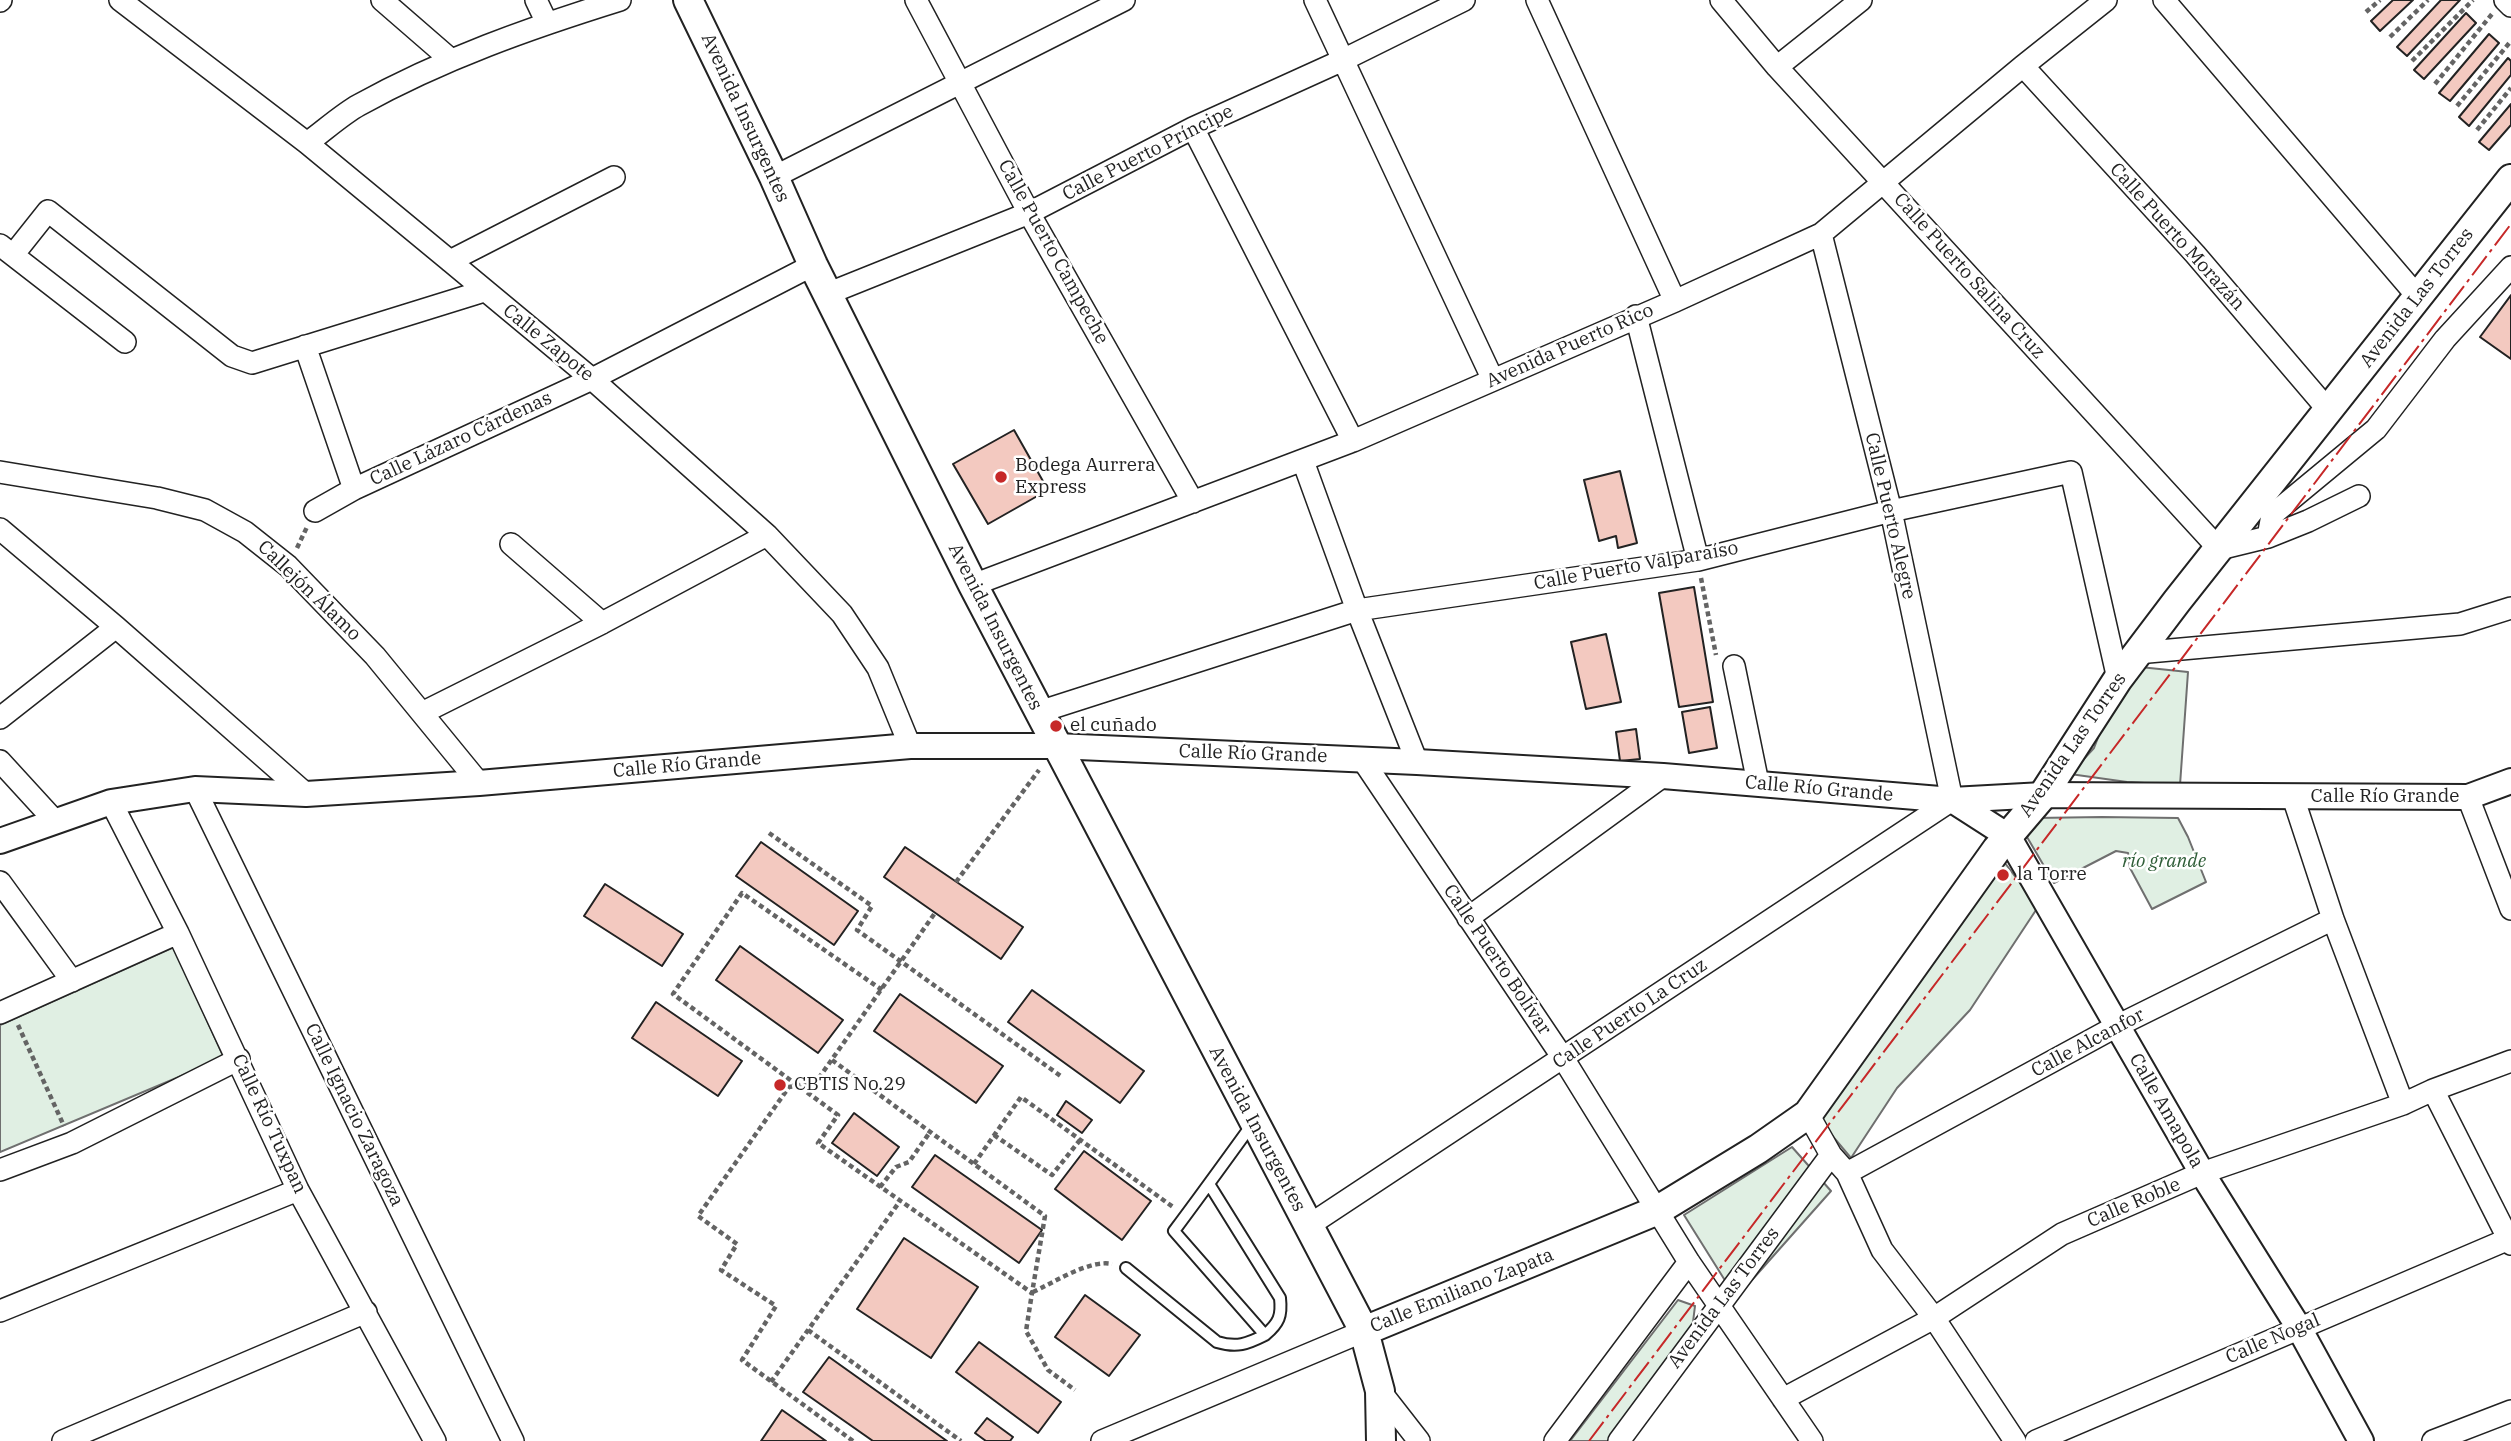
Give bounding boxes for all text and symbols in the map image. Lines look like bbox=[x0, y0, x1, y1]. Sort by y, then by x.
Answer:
street label: Avenida Insurgentes bbox=[696, 30, 794, 206]
street label: Calle Puerto Príncipe bbox=[1059, 100, 1237, 206]
street label: Calle Puerto Campeche bbox=[993, 156, 1113, 348]
street label: Calle Puerto Morazán bbox=[2105, 158, 2249, 316]
street label: Calle Puerto Salina Cruz bbox=[1889, 188, 2049, 364]
street label: Avenida Las Torres bbox=[2355, 224, 2479, 372]
street label: Calle Zapote bbox=[498, 299, 598, 387]
street label: Avenida Puerto Rico bbox=[1483, 299, 1657, 393]
street label: Calle Lázaro Cárdenas bbox=[366, 387, 556, 491]
street label: Calle Puerto Alegre bbox=[1860, 430, 1920, 602]
place label: Bodega Aurrera Express bbox=[1015, 455, 1156, 499]
marker: Bodega Aurrera Express bbox=[993, 469, 1009, 485]
street label: Callejón Álamo bbox=[253, 536, 365, 646]
street label: Calle Puerto Valparaíso bbox=[1532, 537, 1740, 595]
street label: Avenida Insurgentes bbox=[943, 540, 1047, 714]
street label: Avenida Las Torres bbox=[2015, 668, 2131, 822]
place label: el cuñado bbox=[1070, 715, 1157, 737]
marker: el cuñado bbox=[1048, 718, 1064, 734]
street label: Calle Río Grande bbox=[1178, 740, 1328, 768]
street label: Calle Río Grande bbox=[612, 747, 762, 783]
street label: Calle Río Grande bbox=[1744, 771, 1894, 807]
street label: Calle Río Grande bbox=[2311, 786, 2459, 808]
park label: río grande bbox=[2122, 851, 2206, 873]
place label: la Torre bbox=[2017, 864, 2087, 886]
marker: la Torre bbox=[1995, 867, 2011, 883]
street label: Calle Puerto Bolívar bbox=[1438, 880, 1556, 1040]
street label: Calle Puerto La Cruz bbox=[1549, 954, 1711, 1074]
street label: Calle Alcanfor bbox=[2028, 1004, 2148, 1082]
street label: Calle Ignacio Zaragoza bbox=[300, 1020, 408, 1210]
street label: Avenida Insurgentes bbox=[1204, 1042, 1310, 1216]
street label: Calle Amapola bbox=[2124, 1050, 2208, 1172]
street label: Calle Río Tuxpan bbox=[227, 1051, 311, 1197]
place label: CBTIS No.29 bbox=[794, 1074, 906, 1096]
marker: CBTIS No.29 bbox=[772, 1077, 788, 1093]
street label: Calle Roble bbox=[2084, 1173, 2184, 1233]
street label: Avenida Las Torres bbox=[1663, 1223, 1785, 1373]
street label: Calle Emiliano Zapata bbox=[1367, 1244, 1557, 1338]
street label: Calle Nogal bbox=[2222, 1309, 2324, 1369]

